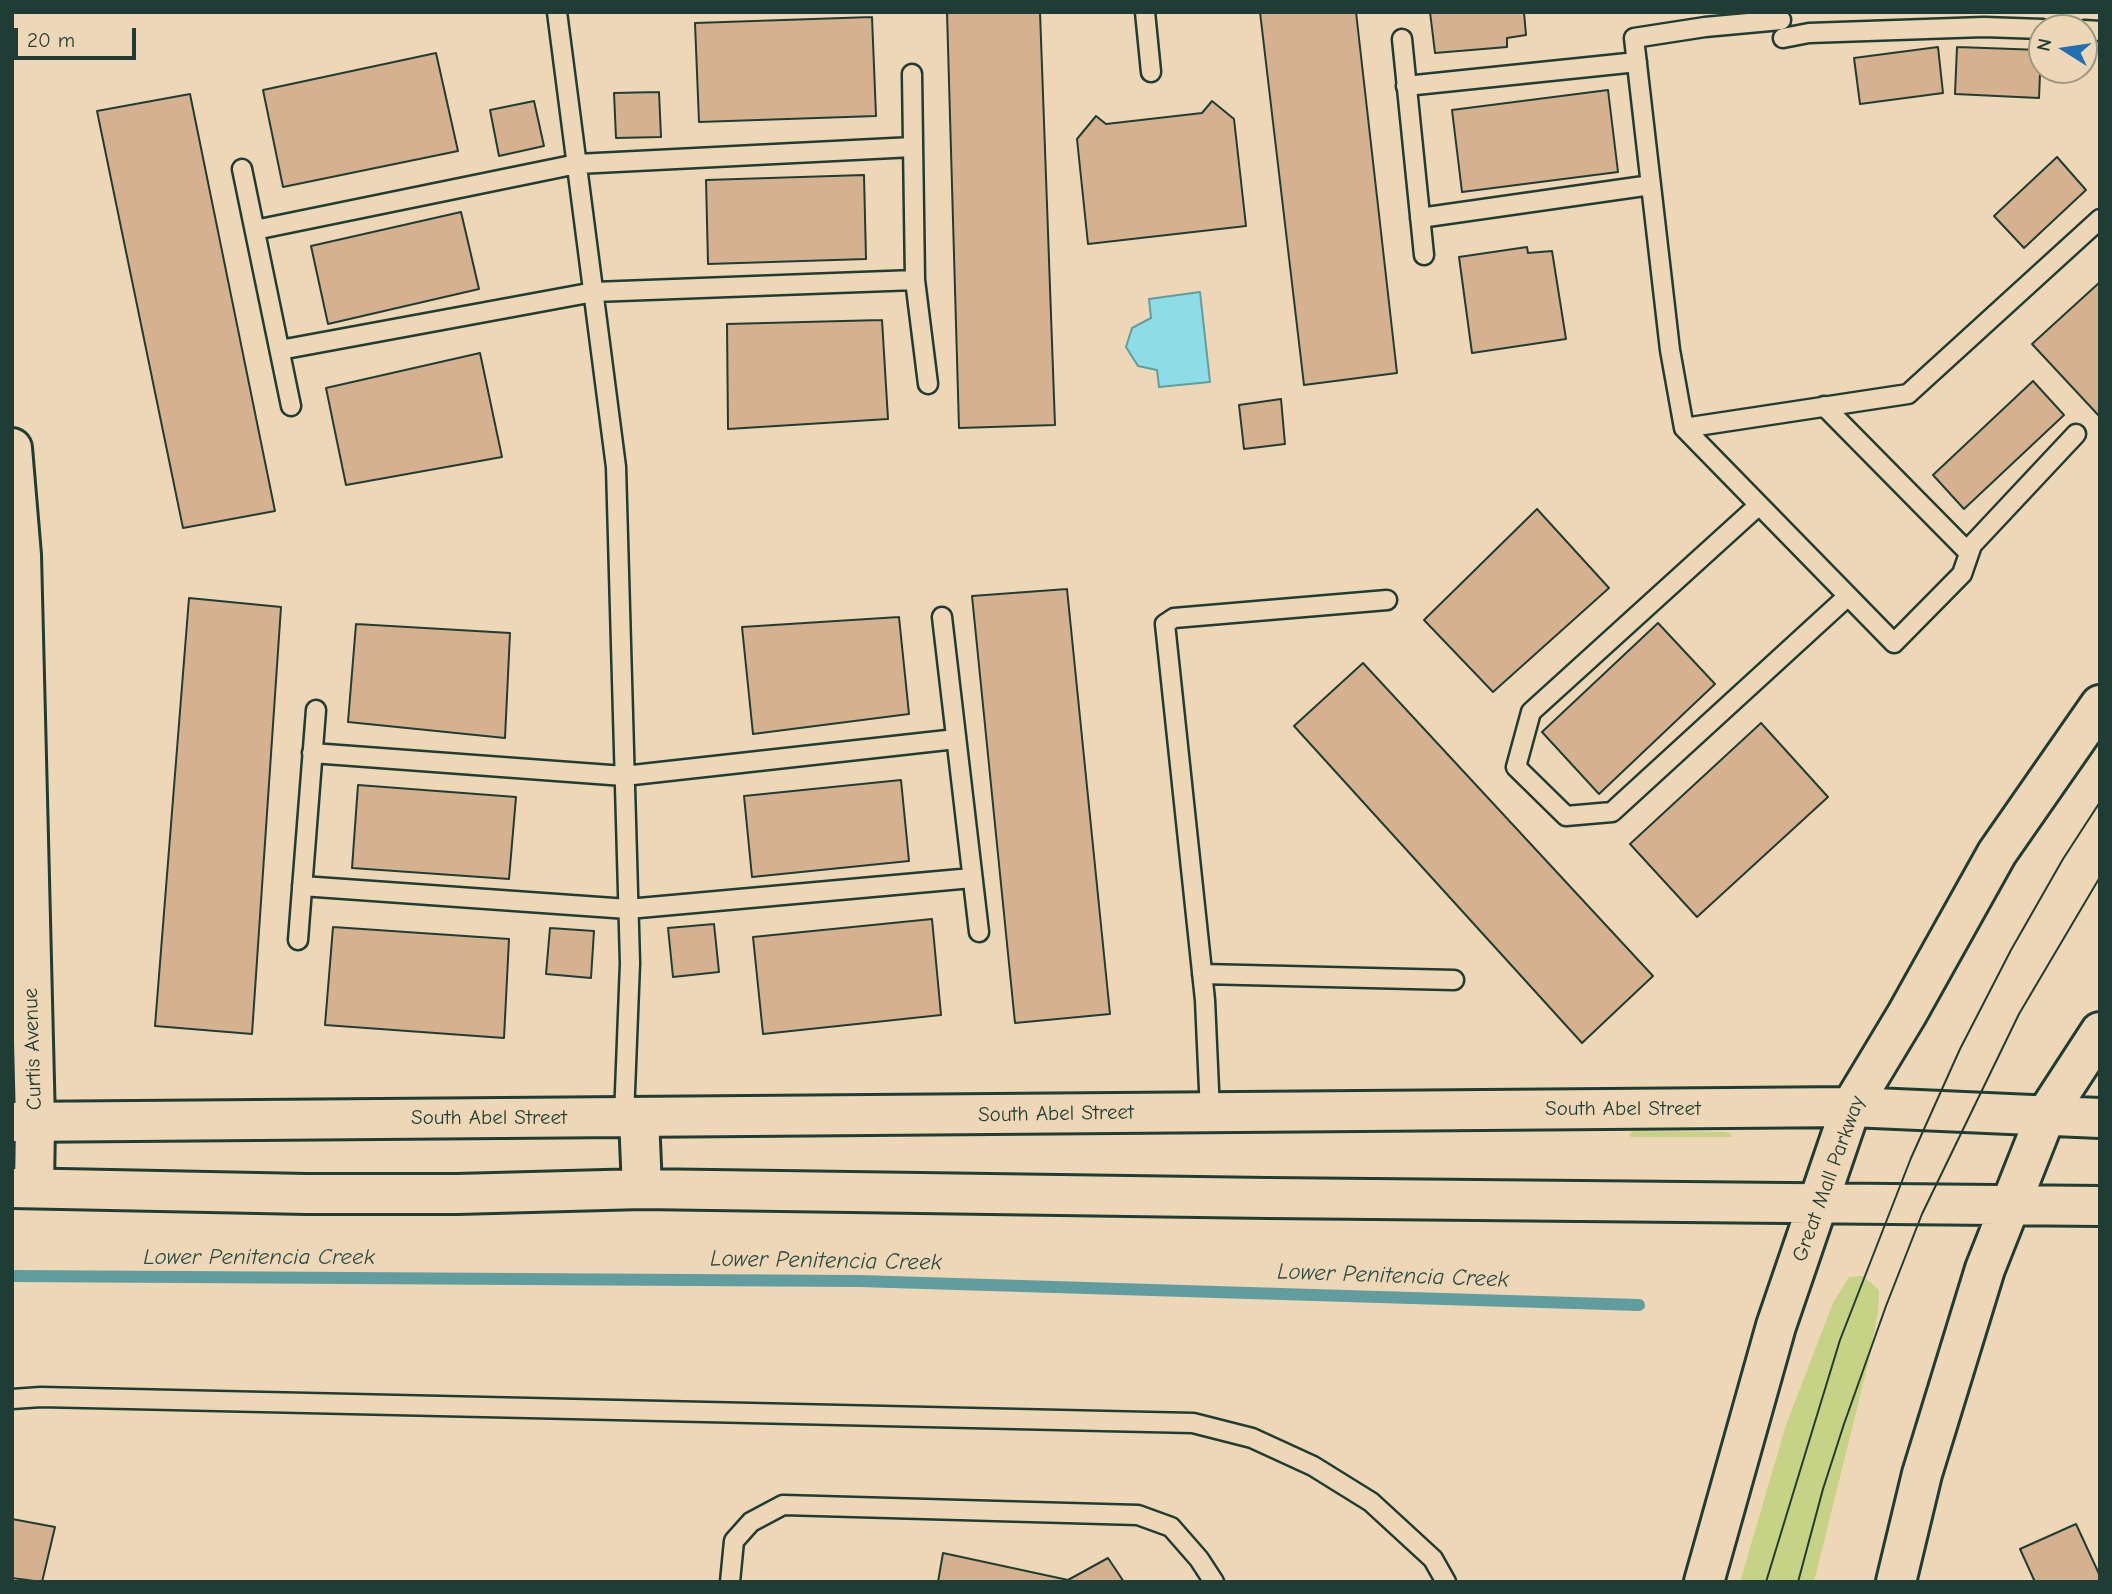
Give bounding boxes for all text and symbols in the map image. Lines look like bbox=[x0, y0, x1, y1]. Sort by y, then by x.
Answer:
scale bar bbox=[18, 14, 140, 58]
north arrow bbox=[2028, 14, 2098, 84]
text: 20 m bbox=[27, 28, 75, 52]
text: N bbox=[2032, 37, 2056, 53]
street label: Curtis Avenue bbox=[18, 987, 48, 1111]
street label: Great Mall Parkway bbox=[1787, 1093, 1871, 1265]
street label: South Abel Street bbox=[1545, 1096, 1701, 1122]
street label: South Abel Street bbox=[978, 1100, 1134, 1128]
street label: South Abel Street bbox=[411, 1105, 567, 1131]
water label: Lower Penitencia Creek bbox=[143, 1243, 375, 1271]
water label: Lower Penitencia Creek bbox=[710, 1245, 942, 1277]
water label: Lower Penitencia Creek bbox=[1277, 1258, 1509, 1294]

